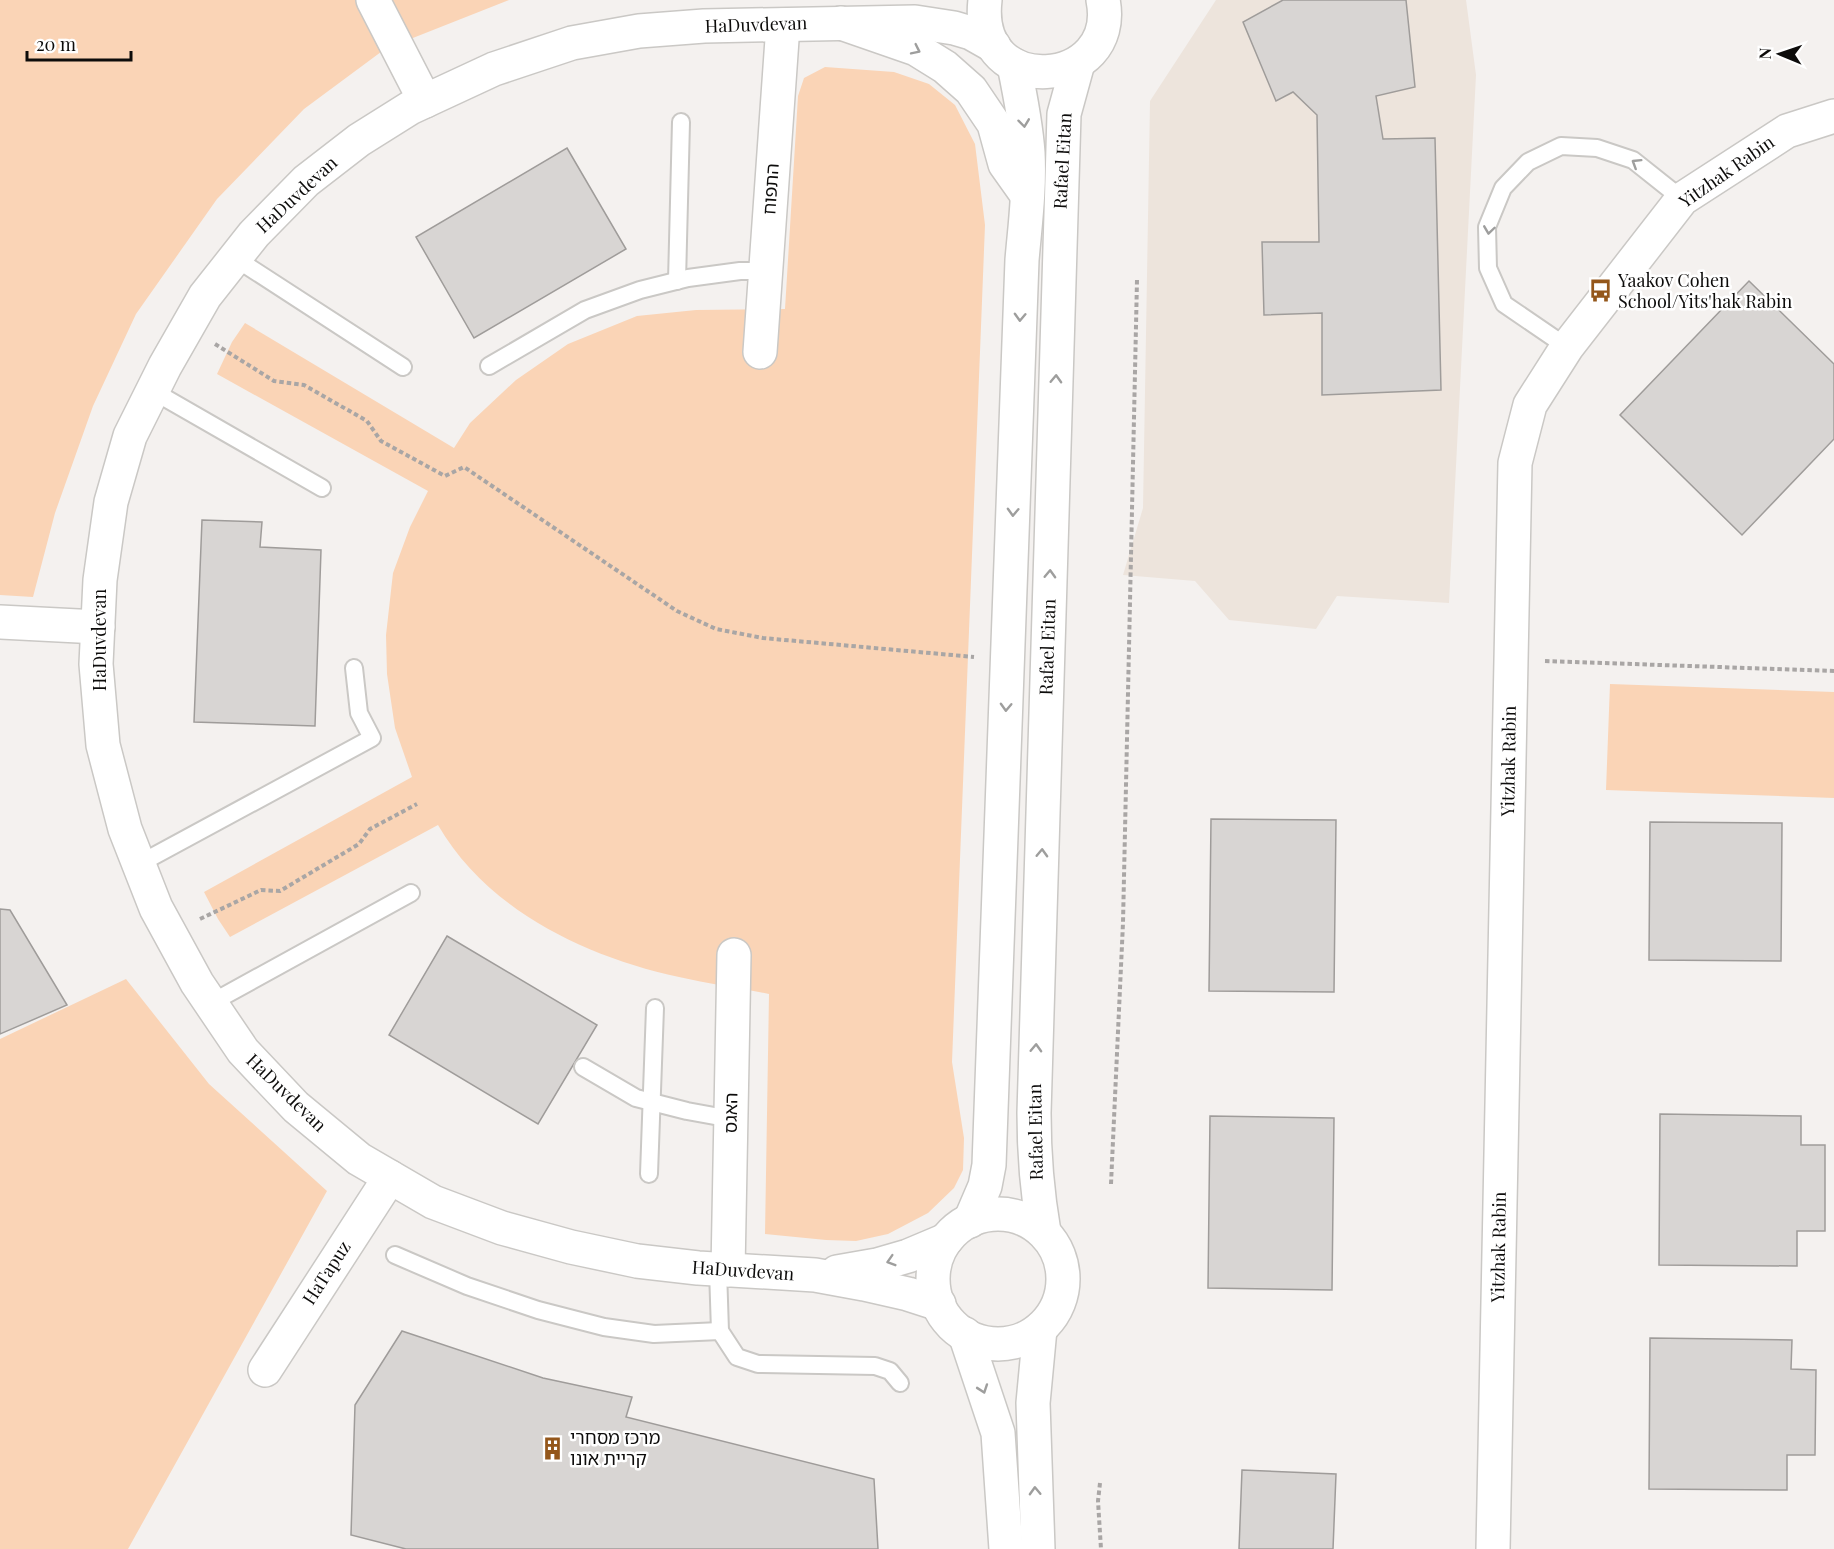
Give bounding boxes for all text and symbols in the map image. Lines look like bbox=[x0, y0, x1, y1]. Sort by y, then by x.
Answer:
street label: HaDuvdevan bbox=[704, 10, 808, 38]
scale bar bbox=[27, 24, 130, 62]
north arrow bbox=[1750, 24, 1810, 84]
text: 20 m bbox=[36, 32, 76, 56]
one-way arrow bbox=[910, 42, 921, 54]
text: N bbox=[1754, 47, 1775, 60]
street label: Rafael Eitan bbox=[1047, 112, 1077, 210]
one-way arrow bbox=[1018, 118, 1030, 127]
street label: Yitzhak Rabin bbox=[1673, 129, 1779, 213]
street label: HaDuvdevan bbox=[251, 150, 342, 238]
one-way arrow bbox=[1632, 159, 1642, 171]
street label: התפוח bbox=[756, 162, 784, 215]
one-way arrow bbox=[1483, 225, 1496, 234]
place label: Yaakov Cohen School/Yits'hak Rabin bbox=[1617, 268, 1792, 313]
bus stop icon: Yaakov Cohen School/Yits'hak Rabin bbox=[1587, 278, 1613, 304]
one-way arrow bbox=[1013, 313, 1026, 322]
one-way arrow bbox=[1049, 375, 1062, 384]
one-way arrow bbox=[1006, 508, 1019, 517]
one-way arrow bbox=[1044, 570, 1056, 579]
street label: HaDuvdevan bbox=[87, 588, 111, 691]
street label: Rafael Eitan bbox=[1033, 598, 1061, 696]
one-way arrow bbox=[999, 703, 1012, 712]
street label: Yitzhak Rabin bbox=[1495, 705, 1521, 818]
one-way arrow bbox=[1035, 848, 1048, 857]
one-way arrow bbox=[1030, 1043, 1042, 1052]
street label: HaDuvdevan bbox=[241, 1048, 332, 1137]
street label: Rafael Eitan bbox=[1022, 1083, 1048, 1181]
street label: האגס bbox=[718, 1092, 742, 1134]
street label: Yitzhak Rabin bbox=[1485, 1191, 1511, 1304]
street label: HaTapuz bbox=[297, 1236, 356, 1309]
street label: HaDuvdevan bbox=[691, 1254, 795, 1286]
one-way arrow bbox=[886, 1254, 897, 1266]
one-way arrow bbox=[976, 1383, 989, 1394]
place label: מרכז מסחרי קריית אונו bbox=[570, 1425, 660, 1470]
building icon: מרכז מסחרי קריית אונו bbox=[539, 1435, 565, 1461]
one-way arrow bbox=[1029, 1486, 1042, 1495]

